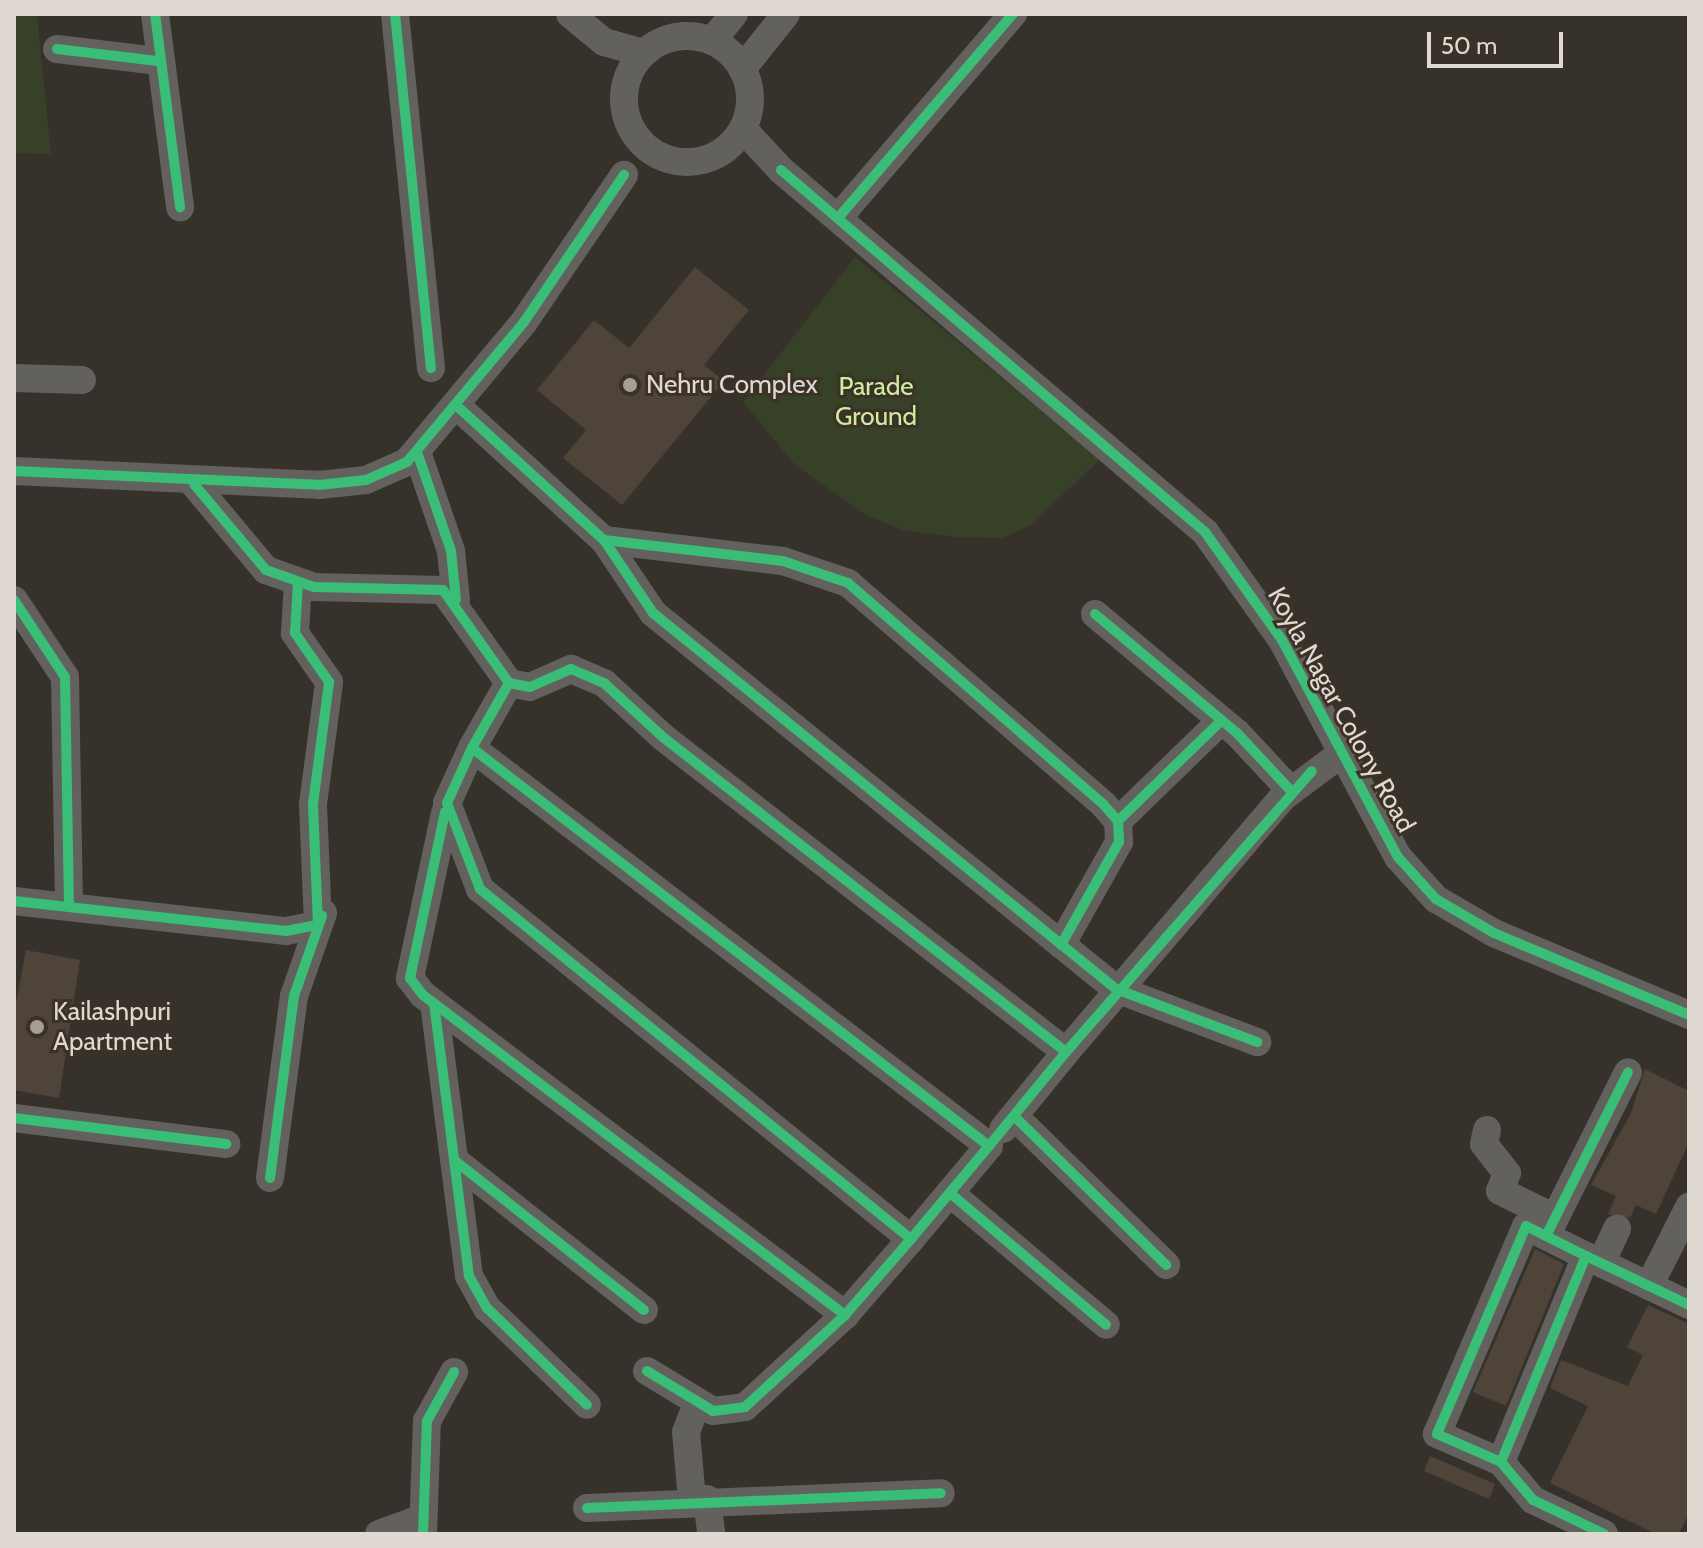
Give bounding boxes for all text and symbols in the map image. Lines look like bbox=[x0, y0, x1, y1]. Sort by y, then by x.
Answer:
scale bar bbox=[1431, 16, 1567, 66]
text: 50 m bbox=[1441, 31, 1497, 60]
place label: Nehru Complex bbox=[646, 369, 818, 401]
park label: Parade Ground bbox=[835, 371, 917, 432]
marker: Nehru Complex bbox=[621, 376, 639, 394]
street label: Koyla Nagar Colony Road bbox=[1261, 582, 1421, 838]
place label: Kailashpuri Apartment bbox=[53, 996, 172, 1058]
marker: Kailashpuri Apartment bbox=[28, 1018, 46, 1036]

